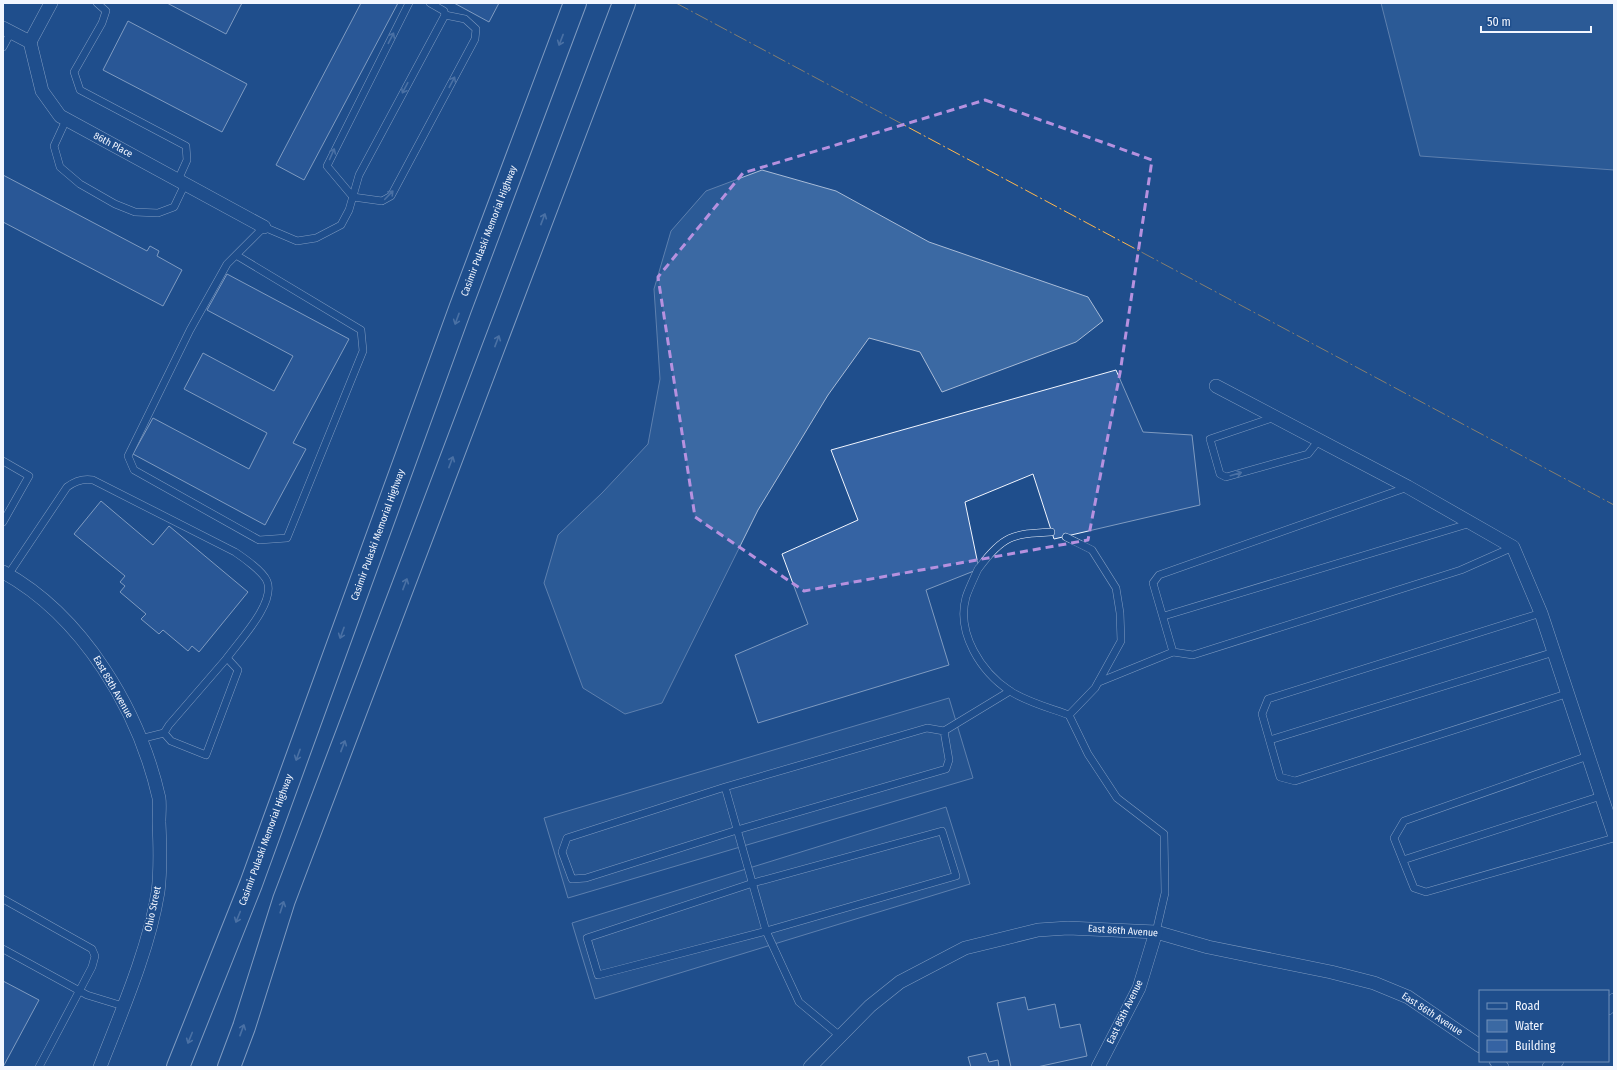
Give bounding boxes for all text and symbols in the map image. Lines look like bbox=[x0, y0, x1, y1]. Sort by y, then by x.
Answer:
scale bar bbox=[1481, 8, 1591, 34]
text: 50 m bbox=[1487, 15, 1511, 29]
one-way arrow bbox=[387, 33, 395, 45]
one-way arrow bbox=[557, 33, 564, 46]
one-way arrow bbox=[449, 76, 457, 88]
one-way arrow bbox=[401, 82, 409, 94]
street label: 86th Place bbox=[91, 130, 135, 160]
one-way arrow bbox=[329, 149, 336, 161]
street label: Casimir Pulaski Memorial Highway bbox=[458, 163, 520, 298]
one-way arrow bbox=[385, 190, 394, 200]
one-way arrow bbox=[539, 213, 547, 225]
one-way arrow bbox=[452, 312, 460, 324]
one-way arrow bbox=[493, 335, 501, 347]
one-way arrow bbox=[447, 457, 455, 469]
street label: Casimir Pulaski Memorial Highway bbox=[349, 467, 408, 602]
one-way arrow bbox=[1229, 470, 1242, 477]
one-way arrow bbox=[401, 578, 409, 590]
one-way arrow bbox=[338, 627, 345, 640]
street label: East 85th Avenue bbox=[90, 654, 136, 720]
one-way arrow bbox=[339, 740, 347, 752]
one-way arrow bbox=[293, 749, 301, 761]
street label: Casimir Pulaski Memorial Highway bbox=[237, 772, 296, 907]
street label: Ohio Street bbox=[142, 884, 164, 933]
one-way arrow bbox=[279, 900, 286, 913]
one-way arrow bbox=[233, 910, 241, 922]
street label: East 86th Avenue bbox=[1088, 923, 1158, 939]
street label: East 85th Avenue bbox=[1104, 978, 1146, 1046]
street label: East 86th Avenue bbox=[1399, 990, 1465, 1038]
legend bbox=[1479, 990, 1609, 1062]
text: Road bbox=[1515, 999, 1540, 1013]
text: Water bbox=[1515, 1019, 1544, 1033]
one-way arrow bbox=[239, 1025, 247, 1037]
one-way arrow bbox=[185, 1031, 193, 1043]
text: Building bbox=[1515, 1039, 1556, 1053]

